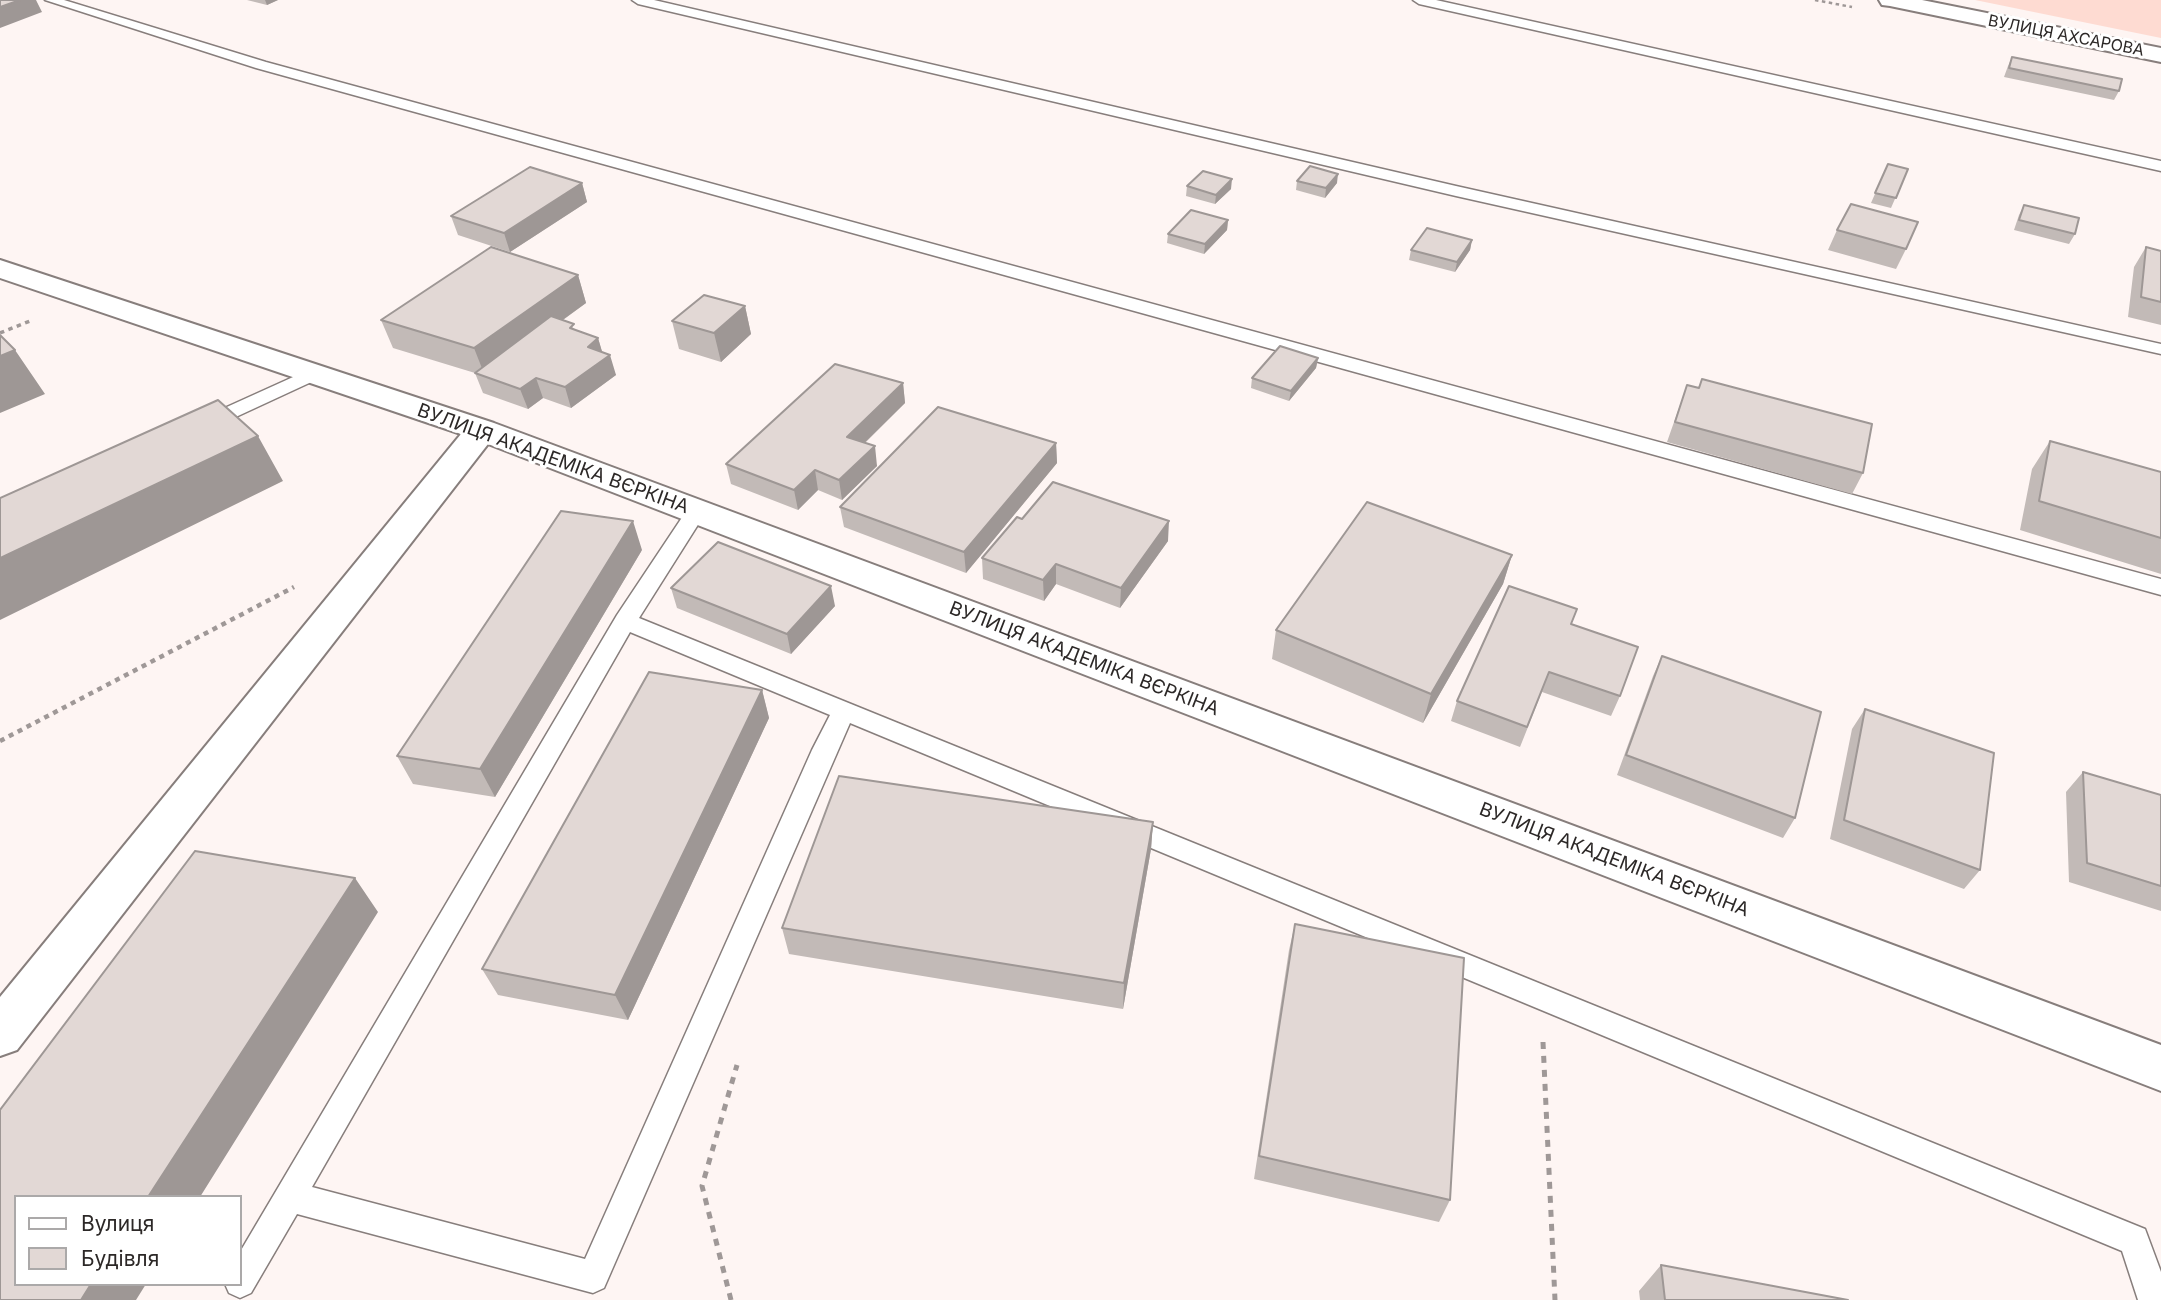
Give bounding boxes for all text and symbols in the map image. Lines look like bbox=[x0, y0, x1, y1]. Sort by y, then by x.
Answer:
street label: ВУЛИЦЯ АХСАРОВА bbox=[1986, 11, 2146, 61]
street label: ВУЛИЦЯ АКАДЕМІКА ВЄРКІНА bbox=[414, 399, 692, 519]
street label: ВУЛИЦЯ АКАДЕМІКА ВЄРКІНА bbox=[946, 597, 1222, 721]
street label: ВУЛИЦЯ АКАДЕМІКА ВЄРКІНА bbox=[1476, 798, 1752, 922]
legend bbox=[14, 1195, 242, 1286]
text: Вулиця bbox=[81, 1211, 154, 1236]
text: Будівля bbox=[81, 1246, 159, 1271]

